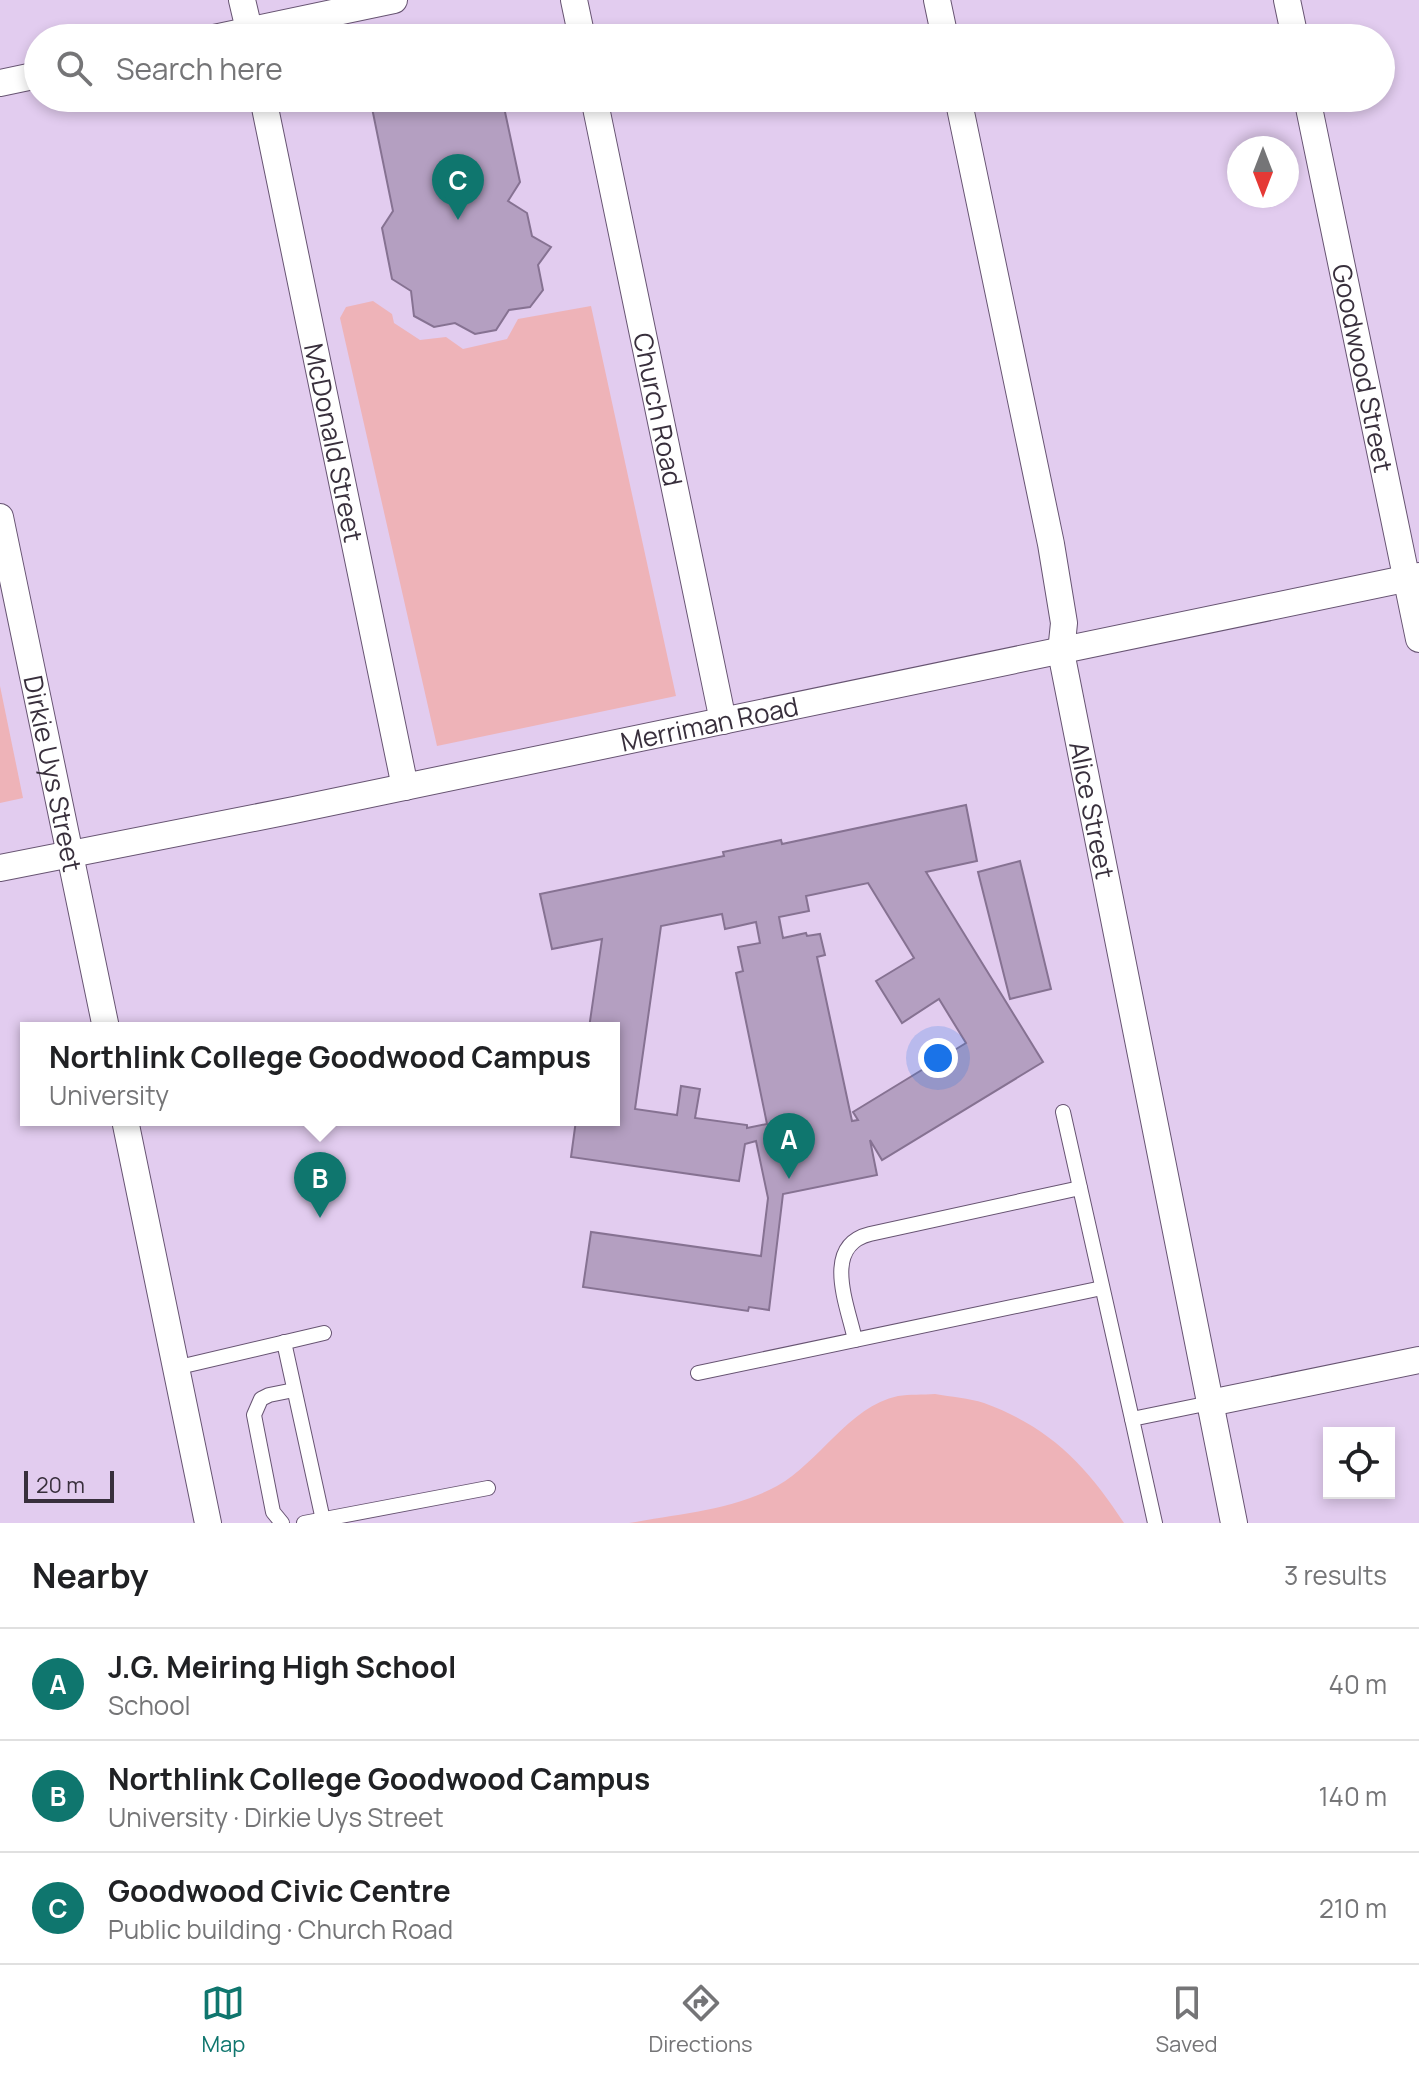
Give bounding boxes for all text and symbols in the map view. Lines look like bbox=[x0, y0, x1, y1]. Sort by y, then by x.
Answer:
search box bbox=[24, 24, 1395, 112]
icon: search bbox=[52, 46, 96, 90]
text: Search here bbox=[116, 48, 283, 89]
north arrow bbox=[1227, 136, 1299, 208]
pin: C bbox=[432, 154, 484, 220]
street label: Goodwood Street bbox=[1324, 261, 1402, 476]
street label: Church Road bbox=[625, 330, 692, 489]
street label: McDonald Street bbox=[296, 340, 372, 545]
street label: Dirkie Uys Street bbox=[15, 672, 91, 875]
street label: Merriman Road bbox=[617, 688, 802, 760]
street label: Alice Street bbox=[1061, 738, 1124, 882]
popup bbox=[20, 1022, 620, 1126]
text: Northlink College Goodwood Campus bbox=[49, 1036, 591, 1077]
your location bbox=[918, 1038, 958, 1078]
text: University bbox=[49, 1077, 169, 1113]
pin: A bbox=[763, 1113, 815, 1179]
pin: B bbox=[294, 1152, 346, 1218]
map controls bbox=[1323, 1427, 1395, 1499]
button: locate bbox=[1323, 1427, 1395, 1499]
scale bar bbox=[24, 1467, 114, 1503]
text: 20 m bbox=[36, 1470, 85, 1500]
text: Nearby bbox=[32, 1552, 148, 1598]
text: 3 results bbox=[1284, 1557, 1387, 1593]
text: J.G. Meiring High School bbox=[108, 1646, 457, 1687]
text: A bbox=[49, 1666, 67, 1702]
text: 40 m bbox=[1329, 1666, 1387, 1702]
text: School bbox=[108, 1687, 191, 1723]
text: Northlink College Goodwood Campus bbox=[108, 1758, 650, 1799]
text: B bbox=[50, 1778, 66, 1814]
text: 140 m bbox=[1318, 1778, 1387, 1814]
text: University · Dirkie Uys Street bbox=[108, 1799, 444, 1835]
text: Goodwood Civic Centre bbox=[108, 1870, 451, 1911]
text: C bbox=[48, 1890, 68, 1926]
text: 210 m bbox=[1319, 1890, 1387, 1926]
text: Public building · Church Road bbox=[108, 1911, 453, 1947]
tab: Map bbox=[201, 1981, 245, 2059]
tab: Directions bbox=[648, 1981, 753, 2059]
tab: Saved bbox=[1156, 1981, 1218, 2059]

